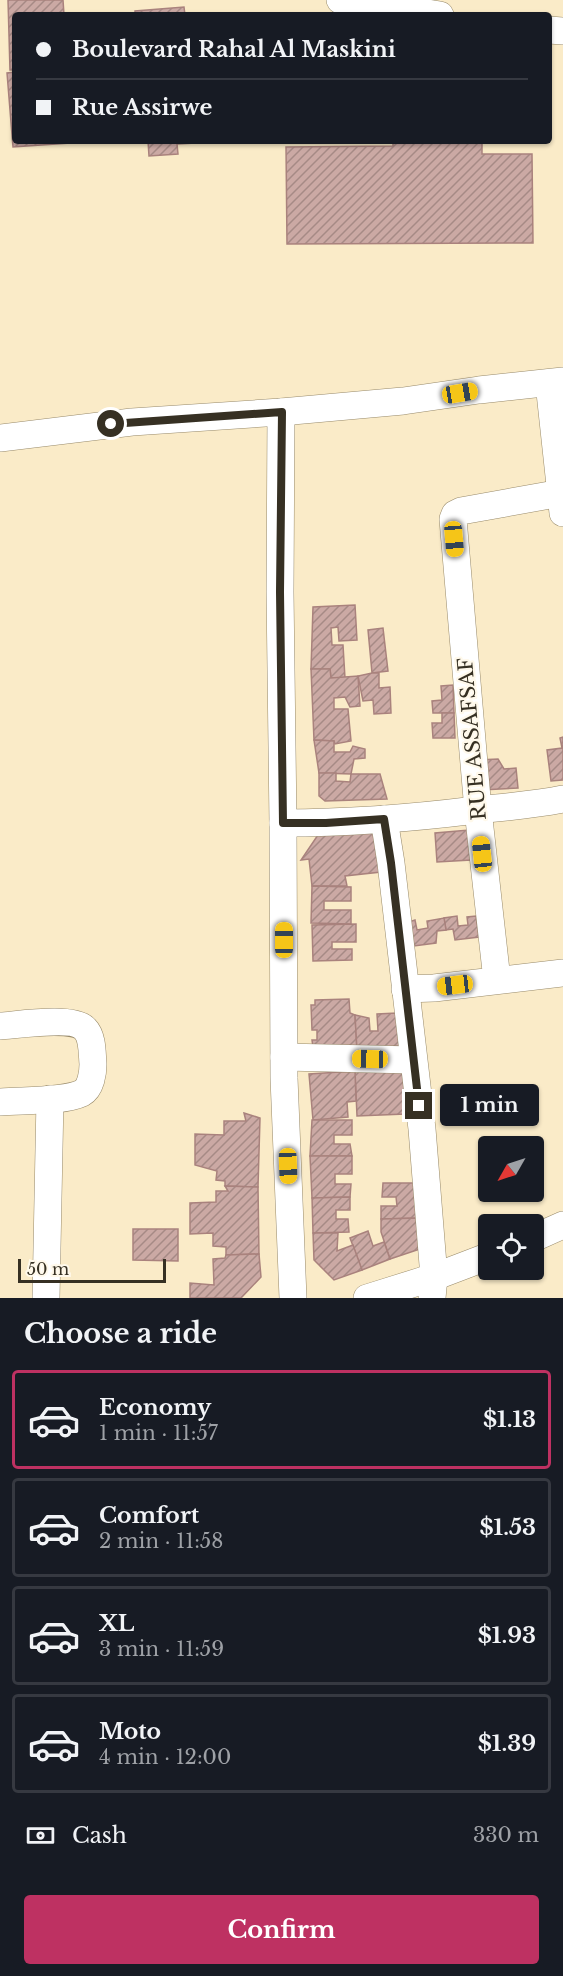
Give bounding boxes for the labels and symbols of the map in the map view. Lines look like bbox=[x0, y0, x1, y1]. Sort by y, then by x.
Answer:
car bbox=[441, 381, 479, 405]
route start bbox=[97, 410, 124, 437]
car bbox=[443, 520, 465, 558]
street label: RUE ASSAFSAF bbox=[453, 657, 491, 821]
car bbox=[471, 835, 493, 873]
car bbox=[275, 922, 293, 958]
car bbox=[436, 974, 474, 996]
car bbox=[352, 1050, 388, 1068]
callout: 1 min bbox=[440, 1085, 539, 1127]
route end bbox=[405, 1092, 432, 1119]
north arrow bbox=[478, 1136, 544, 1202]
car bbox=[278, 1148, 298, 1184]
scale bar bbox=[18, 1256, 166, 1284]

